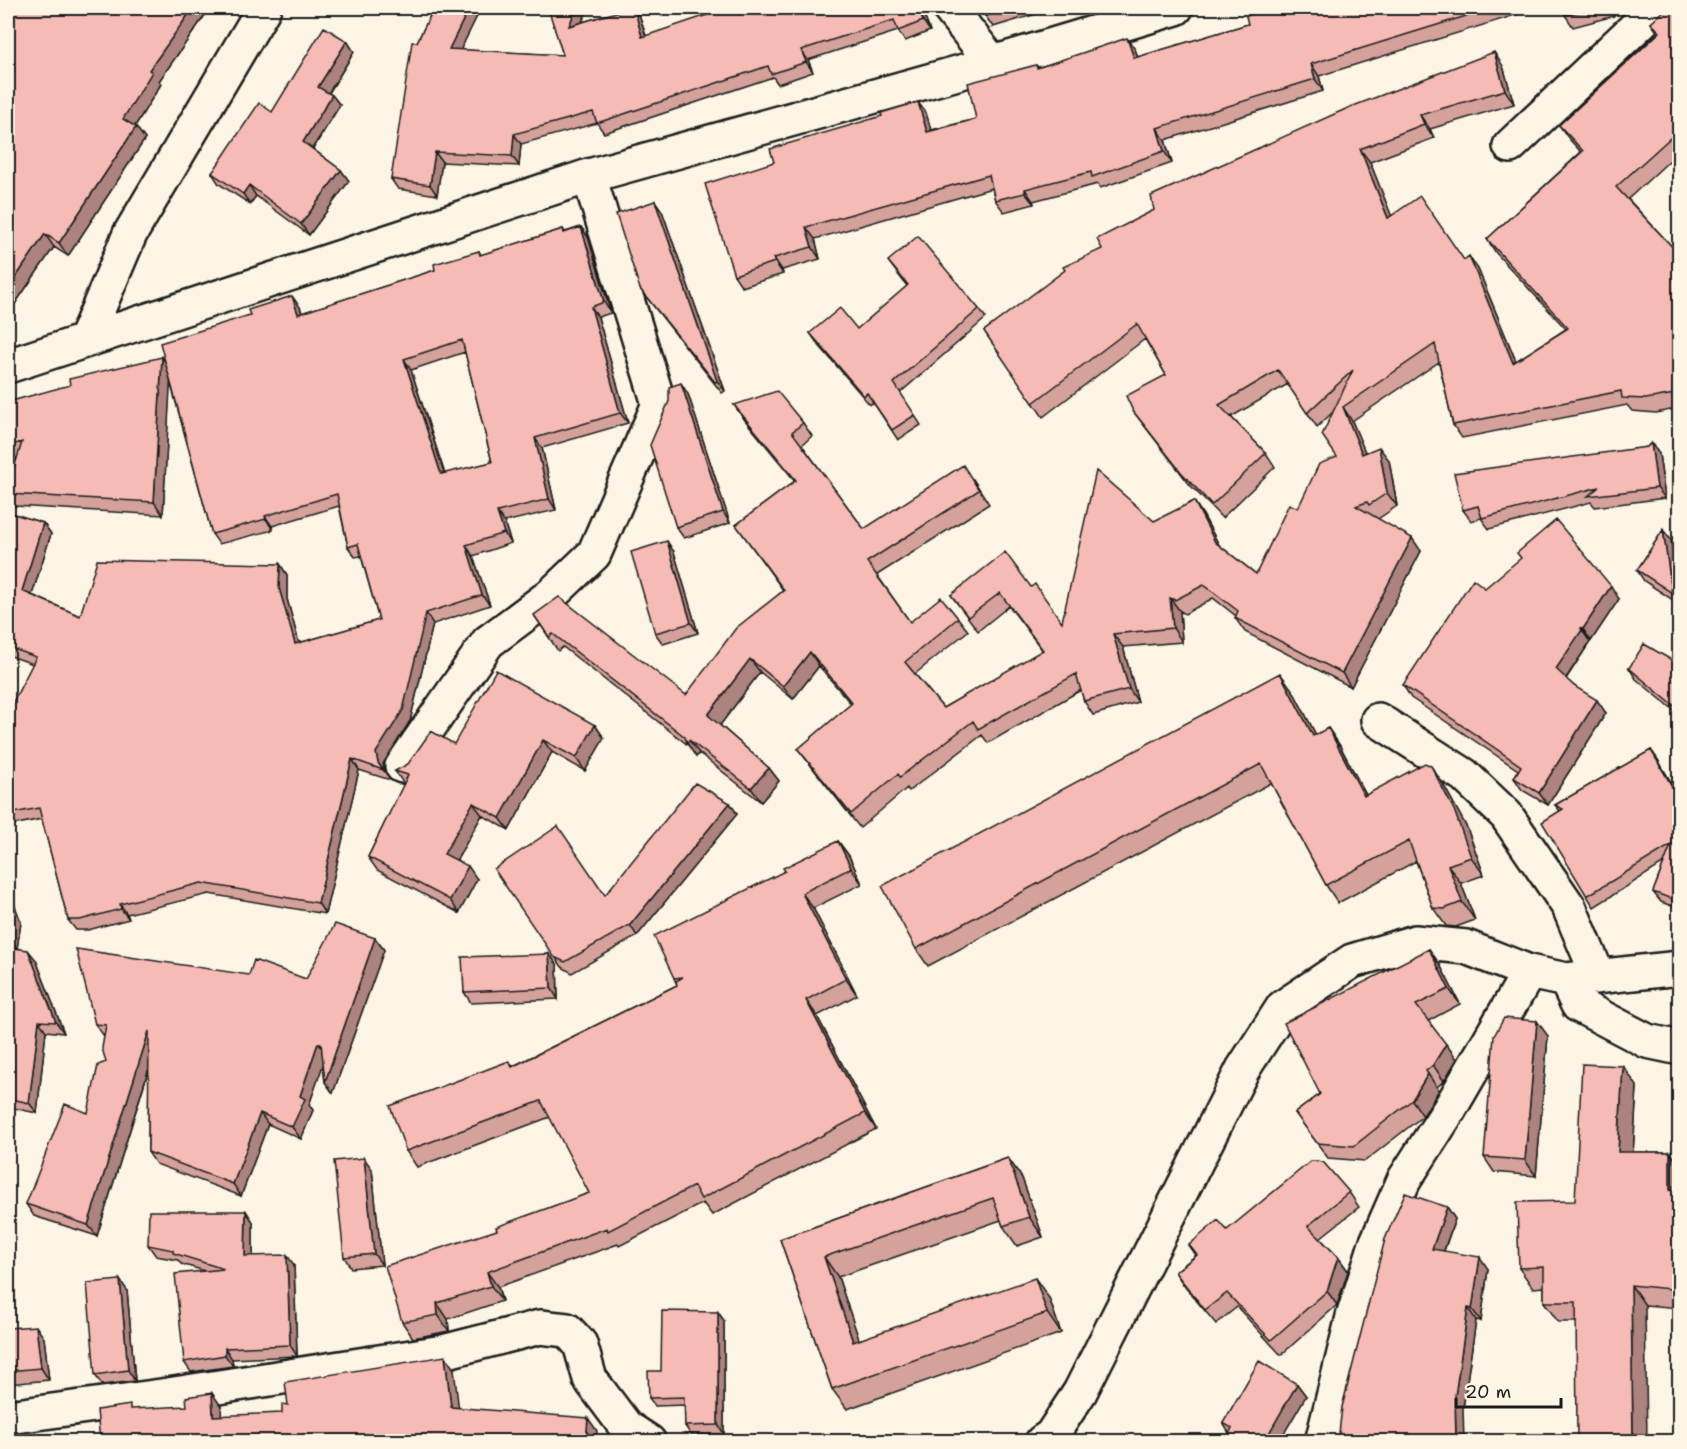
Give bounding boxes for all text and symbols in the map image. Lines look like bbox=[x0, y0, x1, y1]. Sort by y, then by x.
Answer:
scale bar bbox=[1456, 1371, 1561, 1409]
text: 20 m bbox=[1465, 1380, 1511, 1404]

